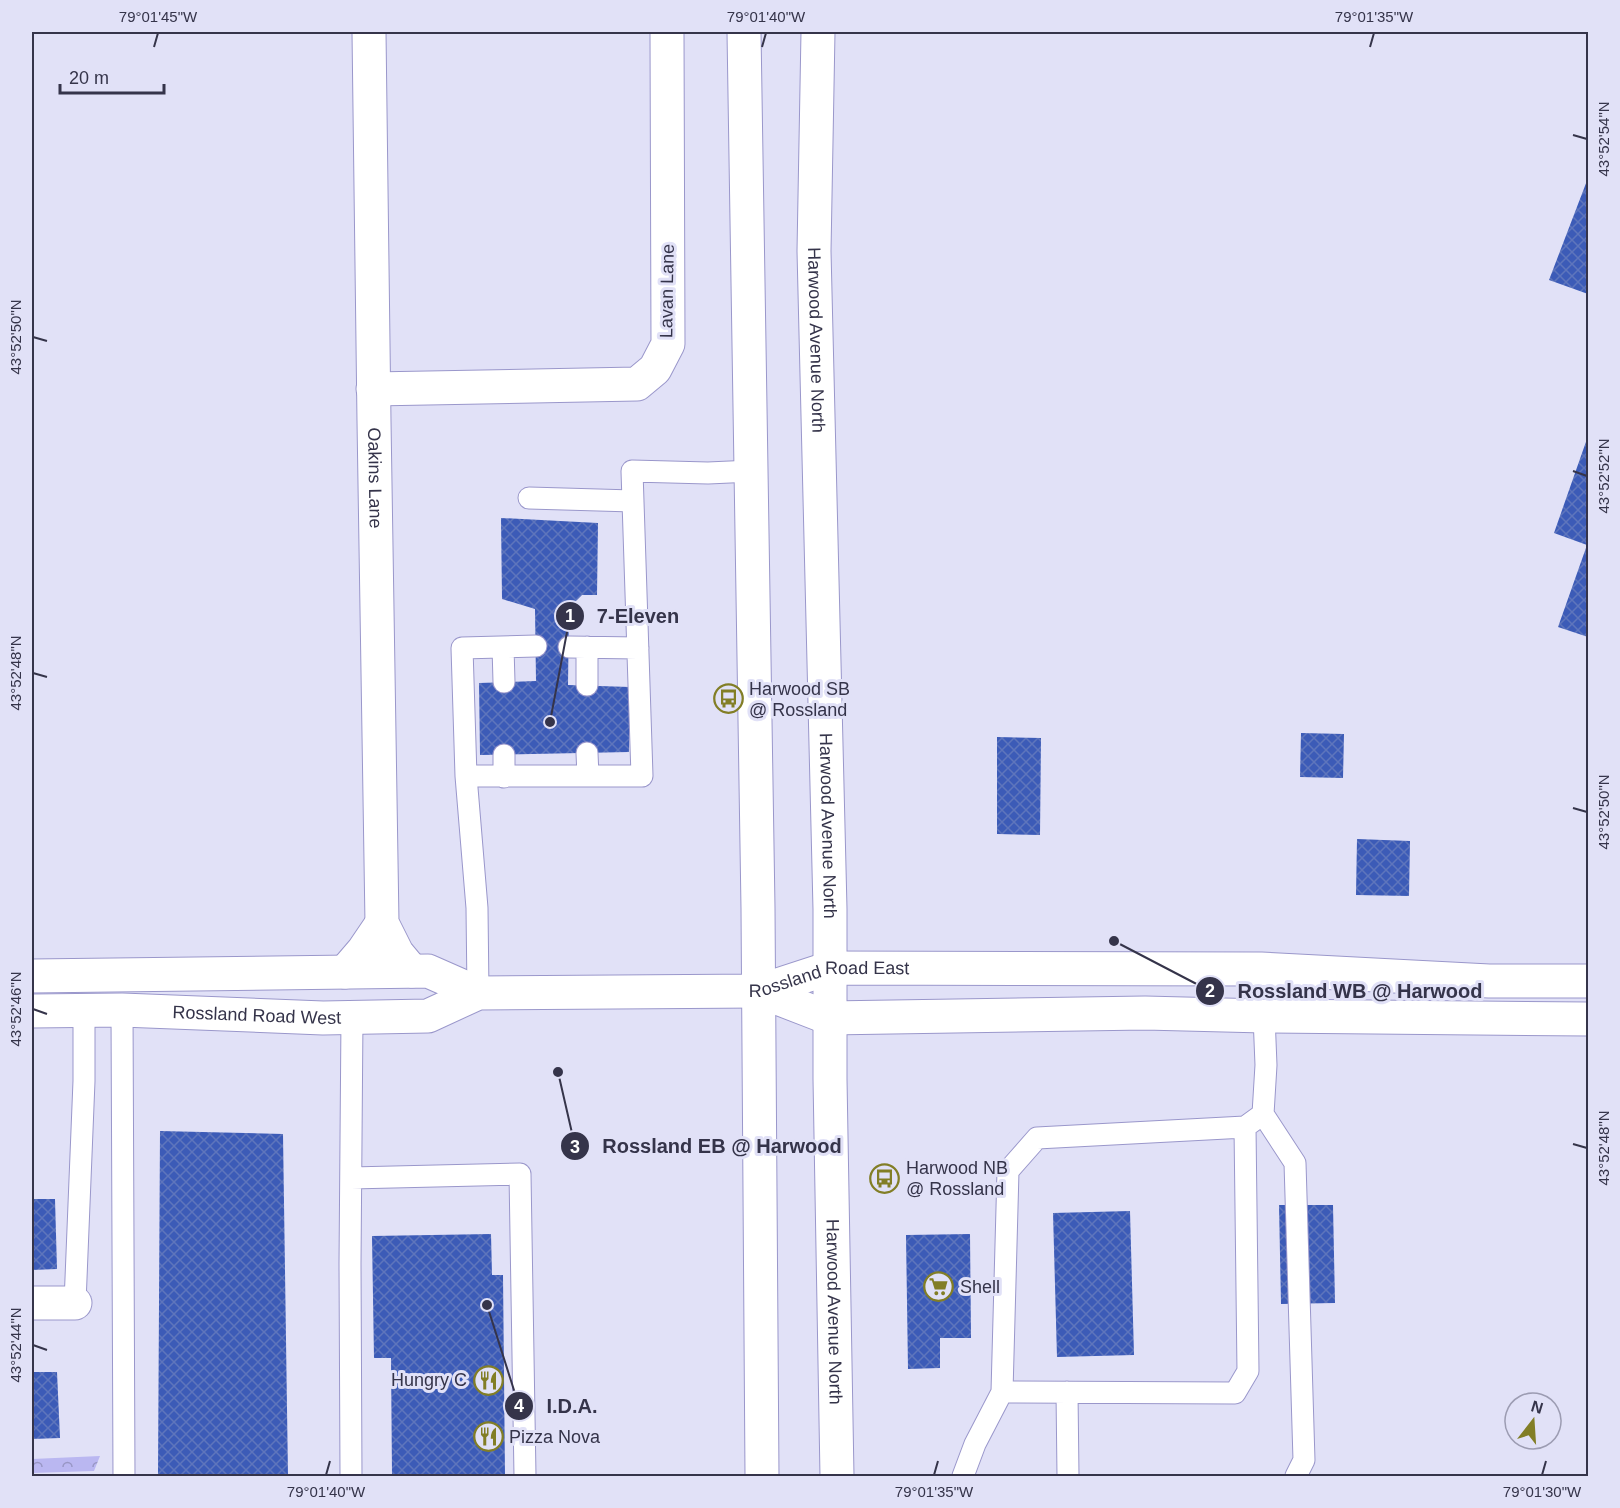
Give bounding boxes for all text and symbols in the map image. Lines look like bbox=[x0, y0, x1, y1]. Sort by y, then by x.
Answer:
text: 79°01'45"W bbox=[119, 8, 198, 25]
text: 79°01'40"W bbox=[727, 8, 806, 25]
text: 79°01'35"W bbox=[1335, 8, 1414, 25]
scale bar bbox=[60, 57, 164, 95]
text: 20 m bbox=[69, 68, 109, 88]
text: 43°52'54"N bbox=[1595, 101, 1612, 177]
street label: Lavan Lane bbox=[656, 244, 678, 338]
street label: Harwood Avenue North bbox=[804, 247, 828, 433]
text: 43°52'50"N bbox=[7, 299, 24, 375]
street label: Oakins Lane bbox=[364, 427, 386, 529]
text: 43°52'52"N bbox=[1595, 438, 1612, 514]
callout: 7-Eleven bbox=[555, 597, 692, 635]
text: 7-Eleven bbox=[597, 605, 679, 627]
text: 1 bbox=[565, 606, 575, 626]
text: 43°52'48"N bbox=[7, 635, 24, 711]
place label: Harwood SB @ Rossland bbox=[749, 679, 850, 720]
bus stop icon: Harwood SB @ Rossland bbox=[712, 683, 744, 715]
street label: Harwood Avenue North bbox=[816, 733, 840, 919]
text: 43°52'50"N bbox=[1595, 774, 1612, 850]
street label: Rossland Road East bbox=[749, 958, 909, 1001]
text: 43°52'46"N bbox=[7, 971, 24, 1047]
callout: Rossland WB @ Harwood bbox=[1195, 972, 1494, 1010]
text: Rossland WB @ Harwood bbox=[1237, 980, 1483, 1002]
text: 2 bbox=[1205, 981, 1215, 1001]
street label: Rossland Road West bbox=[172, 1002, 341, 1028]
text: 43°52'48"N bbox=[1595, 1110, 1612, 1186]
callout: Rossland EB @ Harwood bbox=[560, 1127, 854, 1165]
text: Rossland EB @ Harwood bbox=[602, 1135, 842, 1157]
text: 3 bbox=[570, 1137, 580, 1157]
place label: Harwood NB @ Rossland bbox=[906, 1158, 1008, 1199]
bus stop icon: Harwood NB @ Rossland bbox=[869, 1162, 901, 1194]
street label: Harwood Avenue North bbox=[822, 1219, 846, 1405]
supermarket icon: Shell bbox=[923, 1271, 955, 1303]
place label: Shell bbox=[960, 1277, 1000, 1297]
text: 43°52'44"N bbox=[7, 1307, 24, 1383]
restaurant icon: Hungry C bbox=[472, 1364, 504, 1396]
place label: Hungry C bbox=[391, 1370, 467, 1390]
callout: I.D.A. bbox=[504, 1387, 610, 1425]
north arrow bbox=[1503, 1391, 1563, 1451]
text: I.D.A. bbox=[546, 1395, 598, 1417]
text: 4 bbox=[514, 1396, 524, 1416]
text: N bbox=[1529, 1397, 1545, 1417]
restaurant icon: Pizza Nova bbox=[472, 1421, 504, 1453]
place label: Pizza Nova bbox=[509, 1427, 601, 1447]
text: 79°01'40"W bbox=[287, 1483, 366, 1500]
text: 79°01'35"W bbox=[895, 1483, 974, 1500]
text: 79°01'30"W bbox=[1503, 1483, 1582, 1500]

